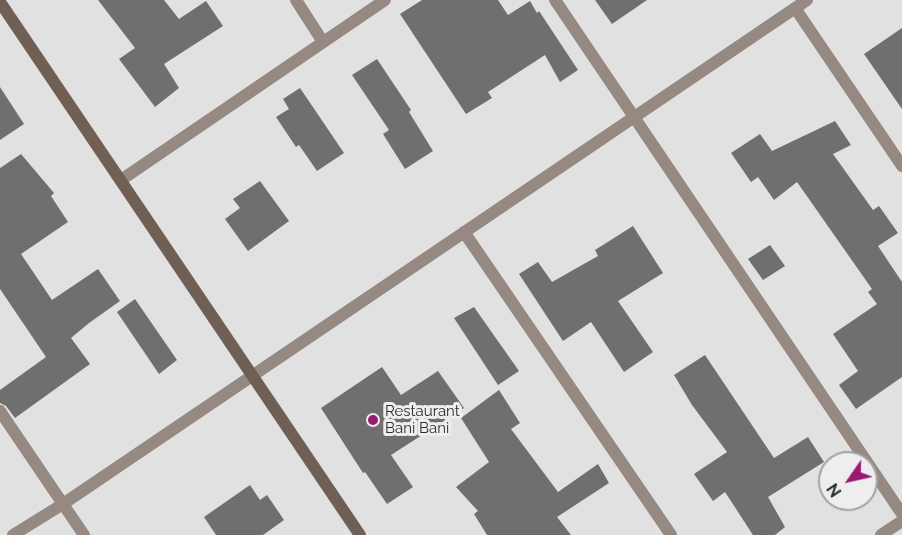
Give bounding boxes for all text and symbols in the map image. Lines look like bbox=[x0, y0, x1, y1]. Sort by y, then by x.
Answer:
place label: Restaurant Bani Bani bbox=[385, 402, 460, 437]
marker: Restaurant Bani Bani bbox=[366, 413, 380, 427]
north arrow bbox=[818, 451, 878, 511]
text: N bbox=[823, 480, 846, 501]

